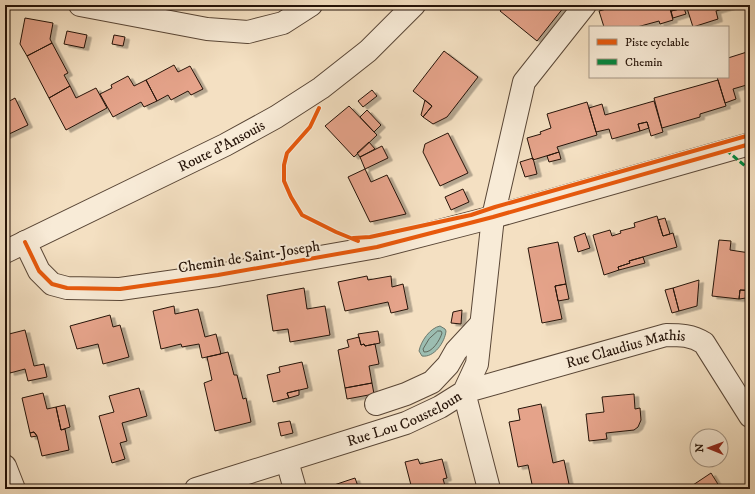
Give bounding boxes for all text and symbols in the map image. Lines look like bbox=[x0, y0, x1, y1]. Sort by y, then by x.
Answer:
legend bbox=[589, 26, 729, 78]
text: Piste cyclable bbox=[625, 35, 689, 50]
text: Chemin bbox=[625, 55, 663, 70]
street label: Route d'Ansouis bbox=[175, 115, 268, 176]
street label: Chemin de Saint-Joseph bbox=[177, 236, 321, 278]
street label: Rue Claudius Mathis bbox=[564, 325, 687, 372]
street label: Rue Lou Cousteloun bbox=[345, 386, 465, 450]
north arrow bbox=[689, 428, 729, 468]
text: N bbox=[693, 443, 707, 452]

